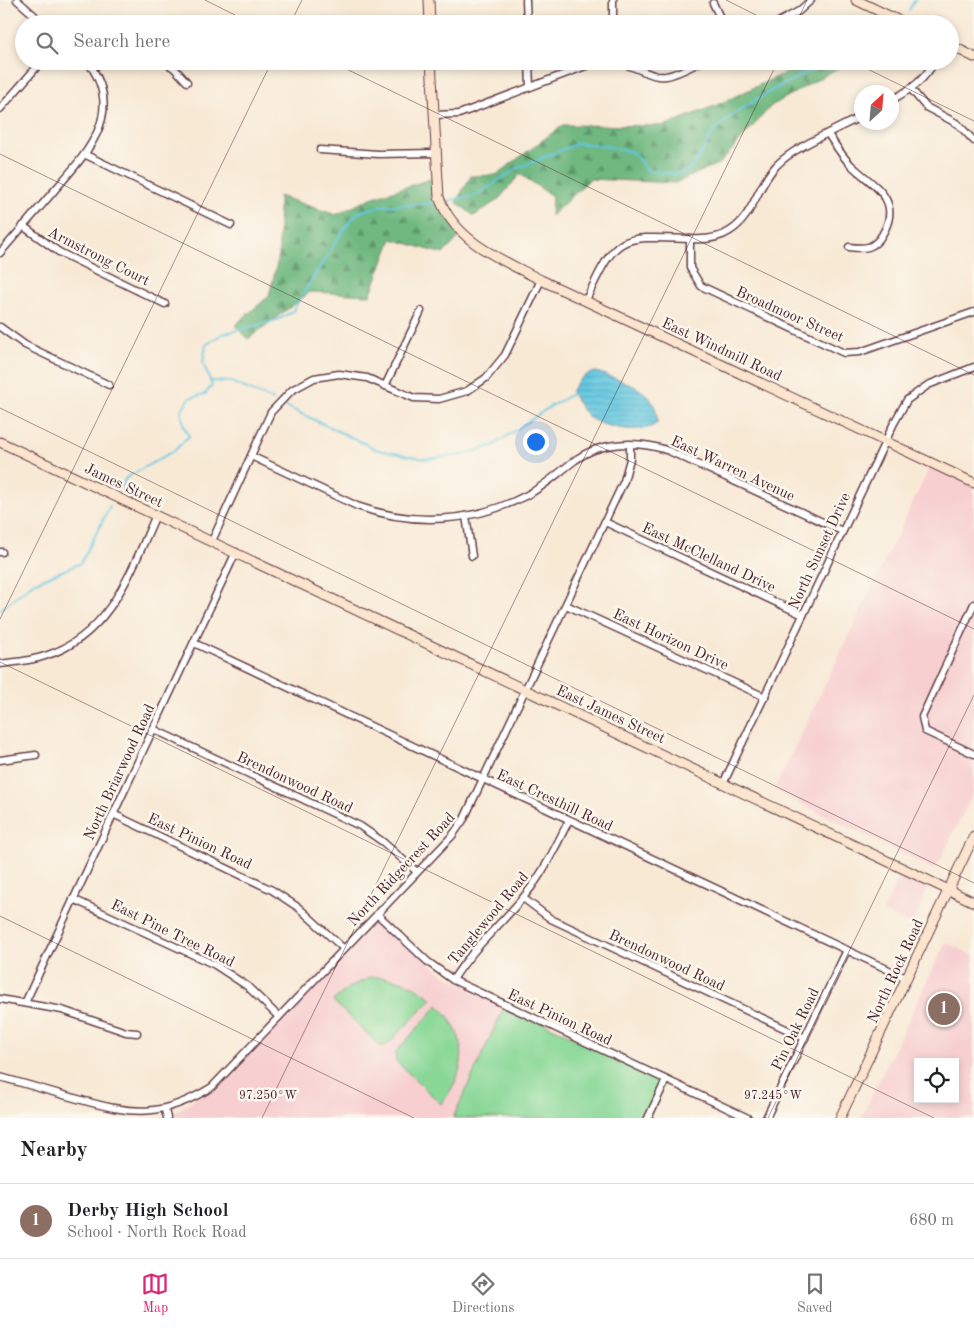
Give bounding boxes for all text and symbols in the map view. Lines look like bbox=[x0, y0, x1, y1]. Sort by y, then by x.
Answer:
search box bbox=[15, 15, 959, 70]
icon: search bbox=[33, 29, 61, 57]
text: Search here bbox=[73, 33, 170, 52]
north arrow bbox=[854, 85, 899, 130]
street label: Armstrong Court bbox=[45, 225, 152, 289]
street label: Broadmoor Street bbox=[733, 285, 845, 346]
street label: East Windmill Road bbox=[659, 316, 784, 385]
your location bbox=[523, 429, 549, 455]
street label: East Warren Avenue bbox=[668, 434, 797, 505]
street label: James Street bbox=[82, 462, 165, 511]
street label: North Sunset Drive bbox=[787, 491, 854, 612]
street label: East McClelland Drive bbox=[639, 521, 778, 596]
street label: East Horizon Drive bbox=[610, 607, 731, 674]
street label: East James Street bbox=[553, 684, 667, 747]
street label: North Briarwood Road bbox=[82, 702, 159, 843]
street label: Brendonwood Road bbox=[234, 750, 355, 817]
street label: East Cresthill Road bbox=[494, 768, 615, 835]
street label: North Ridgecrest Road bbox=[346, 810, 459, 930]
street label: East Pinion Road bbox=[145, 812, 254, 873]
street label: Tanglewood Road bbox=[446, 870, 532, 968]
street label: East Pine Tree Road bbox=[108, 898, 237, 971]
street label: North Rock Road bbox=[866, 917, 927, 1026]
street label: Brendonwood Road bbox=[606, 928, 727, 995]
street label: Pin Oak Road bbox=[770, 986, 823, 1073]
street label: East Pinion Road bbox=[505, 988, 614, 1049]
pin: 1 bbox=[928, 990, 960, 1028]
map controls bbox=[914, 1058, 959, 1103]
button: locate bbox=[914, 1058, 959, 1103]
text: 97.250°W bbox=[239, 1089, 297, 1102]
text: 97.245°W bbox=[744, 1089, 802, 1102]
text: Nearby bbox=[20, 1140, 88, 1161]
text: Derby High School bbox=[67, 1202, 229, 1221]
text: 1 bbox=[31, 1213, 41, 1229]
text: 680 m bbox=[909, 1213, 954, 1229]
text: School · North Rock Road bbox=[67, 1225, 247, 1241]
tab: Map bbox=[141, 1270, 169, 1317]
tab: Directions bbox=[452, 1270, 514, 1317]
tab: Saved bbox=[797, 1270, 833, 1317]

